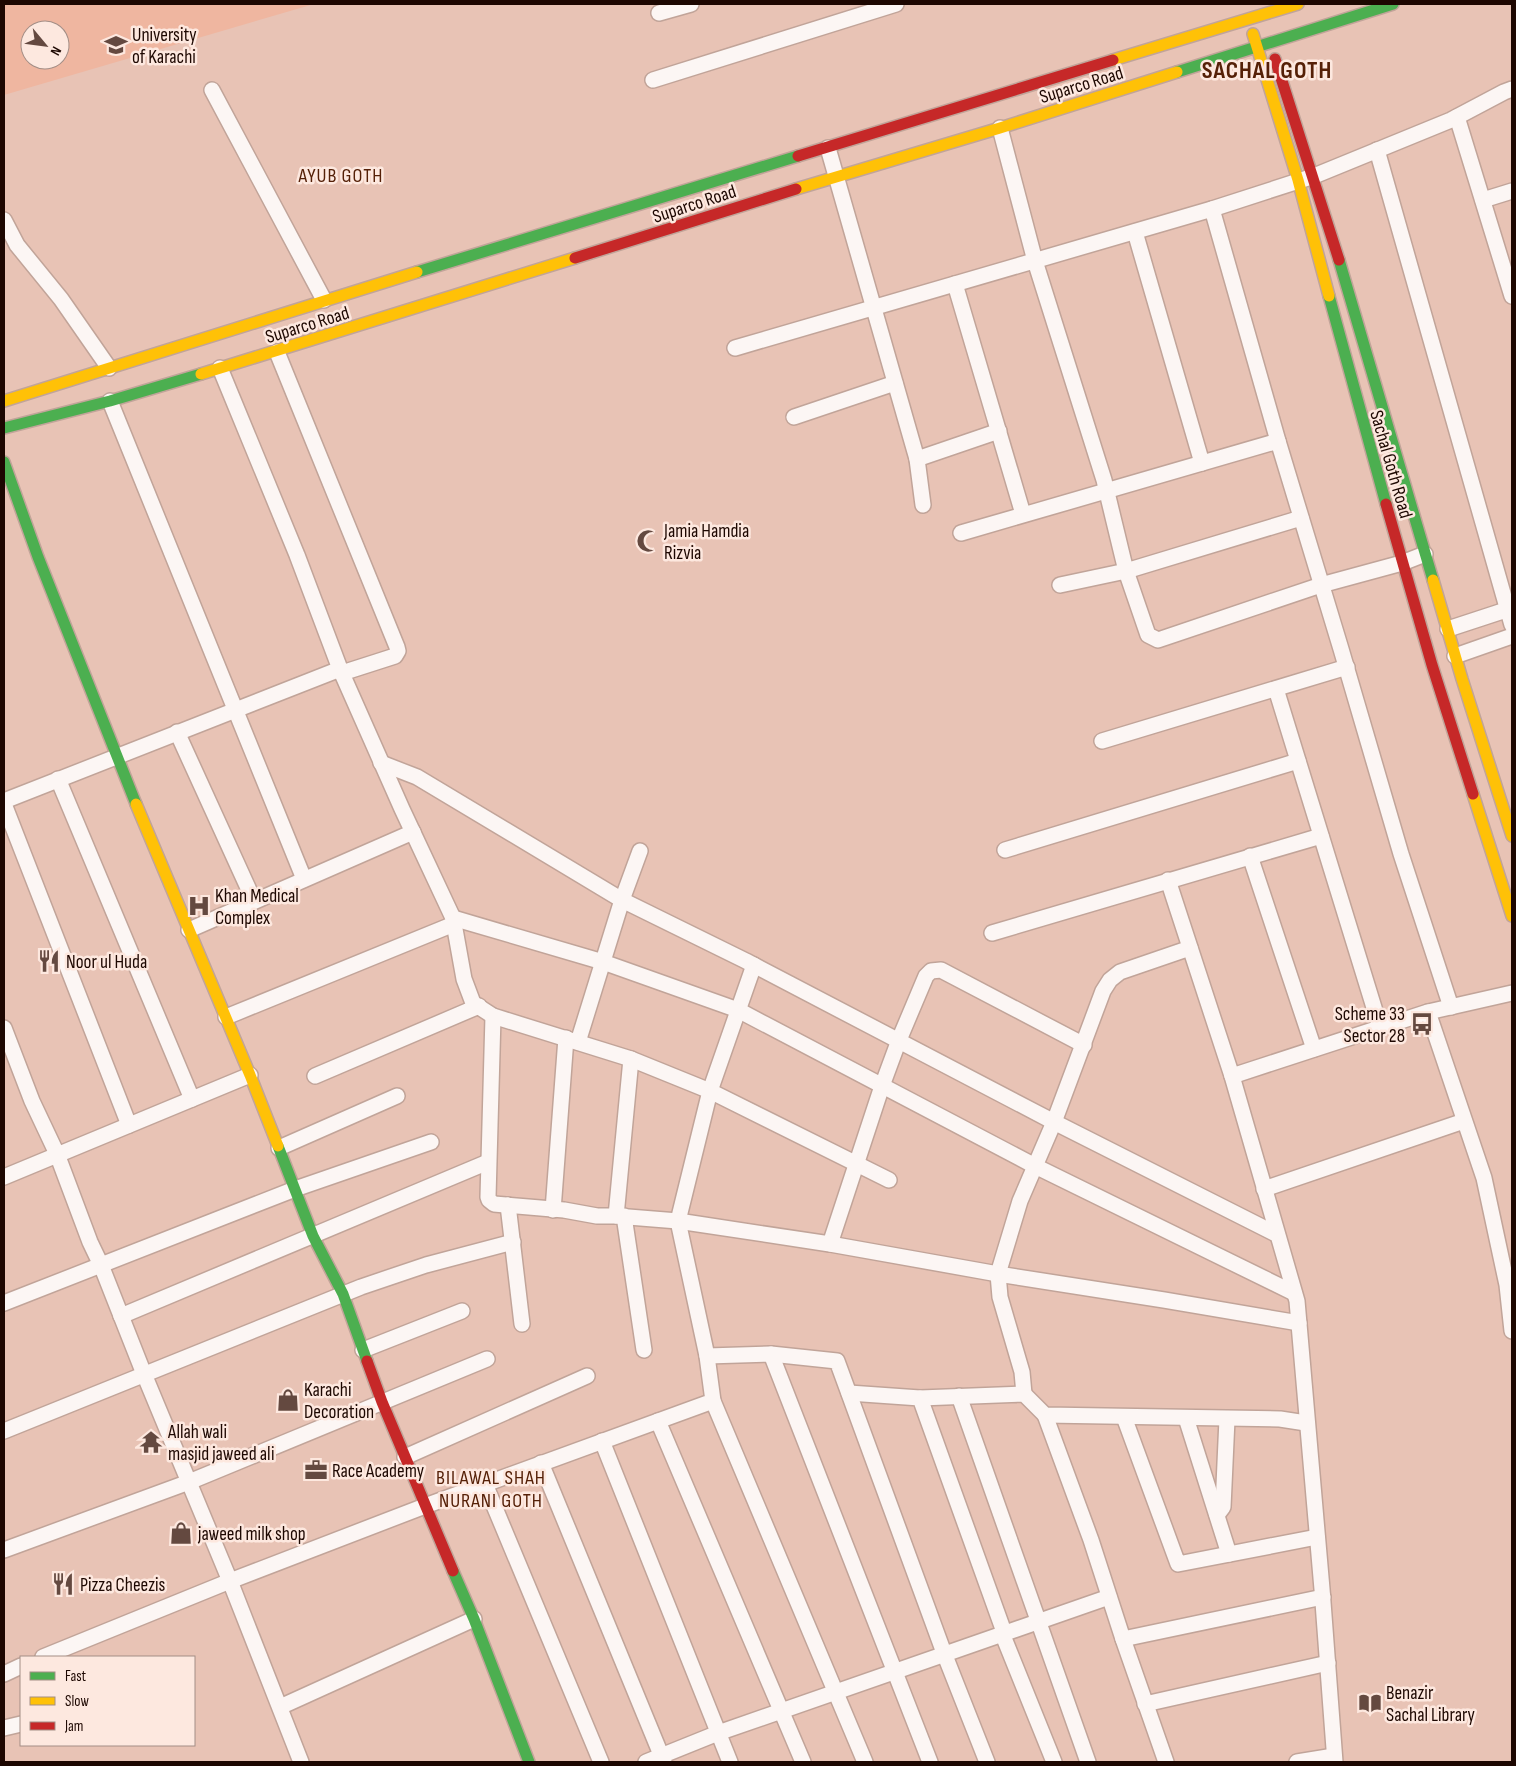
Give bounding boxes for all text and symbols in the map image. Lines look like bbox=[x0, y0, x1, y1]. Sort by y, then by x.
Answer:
north arrow bbox=[20, 20, 70, 70]
place label: University of Karachi bbox=[132, 24, 197, 69]
school or university icon: University of Karachi bbox=[103, 32, 129, 58]
text: N bbox=[47, 44, 65, 58]
district label: SACHAL GOTH bbox=[1202, 56, 1332, 85]
street label: Suparco Road bbox=[1037, 62, 1126, 109]
district label: AYUB GOTH bbox=[298, 164, 383, 188]
street label: Suparco Road bbox=[650, 180, 739, 229]
street label: Suparco Road bbox=[263, 302, 352, 349]
street label: Sachal Goth Road bbox=[1364, 408, 1417, 521]
place label: Jamia Hamdia Rizvia bbox=[663, 520, 749, 565]
mosque icon: Jamia Hamdia Rizvia bbox=[635, 528, 661, 554]
place label: Khan Medical Complex bbox=[215, 885, 299, 930]
hospital icon: Khan Medical Complex bbox=[186, 893, 212, 919]
restaurant icon: Noor ul Huda bbox=[36, 948, 62, 974]
place label: Noor ul Huda bbox=[66, 951, 147, 974]
place label: Scheme 33 Sector 28 bbox=[1335, 1003, 1405, 1048]
bus stop icon: Scheme 33 Sector 28 bbox=[1409, 1011, 1435, 1037]
place label: Karachi Decoration bbox=[304, 1379, 374, 1424]
shop icon: Karachi Decoration bbox=[275, 1387, 301, 1413]
place label: Allah wali masjid jaweed ali bbox=[167, 1421, 274, 1466]
temple icon: Allah wali masjid jaweed ali bbox=[138, 1429, 164, 1455]
office icon: Race Academy bbox=[303, 1457, 329, 1483]
place label: Race Academy bbox=[332, 1460, 425, 1483]
district label: BILAWAL SHAH NURANI GOTH bbox=[436, 1466, 546, 1513]
shop icon: jaweed milk shop bbox=[168, 1520, 194, 1546]
place label: jaweed milk shop bbox=[197, 1523, 306, 1546]
restaurant icon: Pizza Cheezis bbox=[50, 1571, 76, 1597]
place label: Pizza Cheezis bbox=[80, 1574, 166, 1597]
legend bbox=[20, 1656, 195, 1746]
text: Fast bbox=[65, 1667, 87, 1686]
place label: Benazir Sachal Library bbox=[1386, 1682, 1476, 1727]
library icon: Benazir Sachal Library bbox=[1357, 1690, 1383, 1716]
text: Slow bbox=[65, 1692, 89, 1711]
text: Jam bbox=[64, 1717, 83, 1736]

